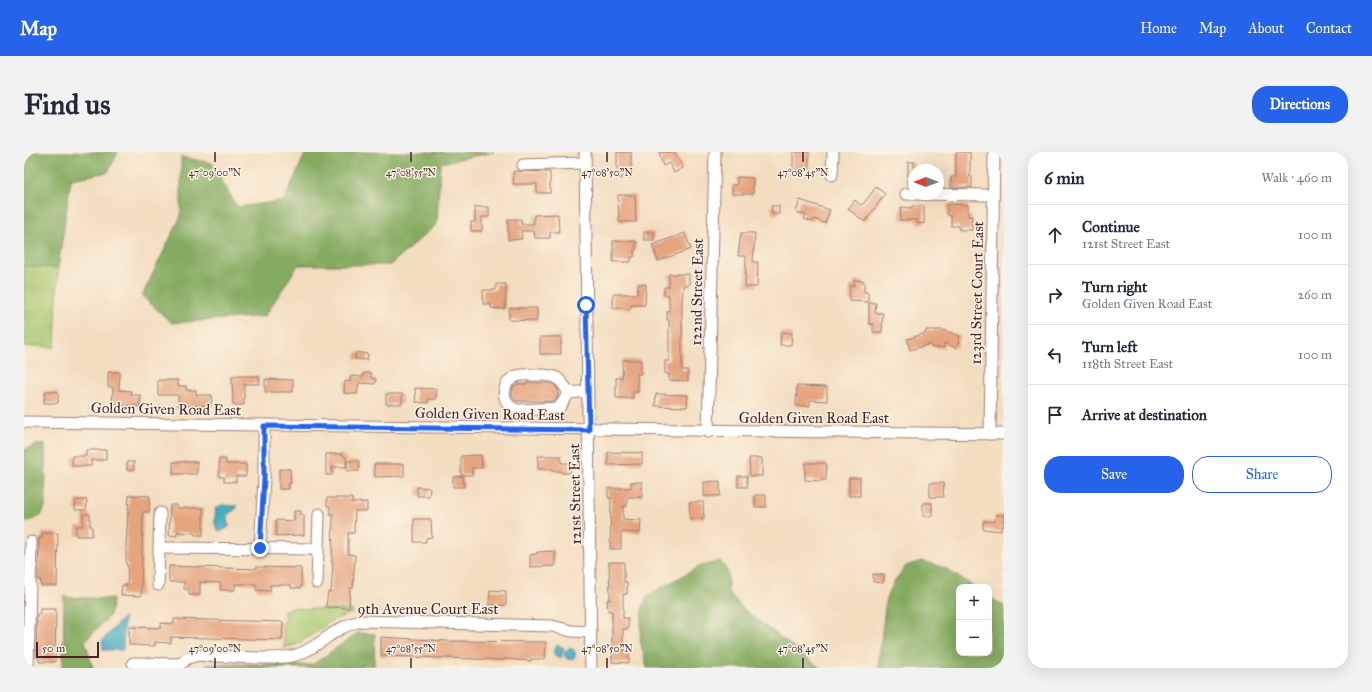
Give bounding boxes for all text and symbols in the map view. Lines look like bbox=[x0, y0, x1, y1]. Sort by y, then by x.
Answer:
text: Map bbox=[20, 17, 57, 40]
text: Home bbox=[1140, 20, 1177, 37]
text: Map bbox=[1199, 20, 1226, 37]
text: About bbox=[1248, 20, 1284, 37]
text: Contact bbox=[1306, 20, 1352, 37]
button: Directions bbox=[1252, 86, 1348, 123]
text: Find us bbox=[24, 87, 110, 122]
north arrow bbox=[908, 164, 944, 200]
text: 47°09'00"N bbox=[189, 167, 242, 179]
text: 47°08'55"N bbox=[386, 167, 437, 179]
text: 47°08'50"N bbox=[581, 167, 633, 179]
text: 47°08'45"N bbox=[777, 167, 829, 179]
text: 6 min bbox=[1044, 168, 1085, 189]
text: Walk · 460 m bbox=[1262, 170, 1332, 186]
text: Continue bbox=[1082, 218, 1140, 236]
street label: 123rd Street Court East bbox=[967, 220, 987, 365]
icon: ahead bbox=[1044, 224, 1066, 246]
text: 100 m bbox=[1298, 227, 1332, 243]
text: 121st Street East bbox=[1082, 236, 1170, 252]
street label: 122nd Street East bbox=[687, 237, 707, 346]
text: Turn right bbox=[1082, 278, 1147, 296]
icon: right bbox=[1044, 284, 1066, 306]
text: 260 m bbox=[1298, 287, 1332, 303]
route start bbox=[577, 296, 595, 314]
text: Golden Given Road East bbox=[1082, 296, 1212, 312]
text: Turn left bbox=[1082, 338, 1138, 356]
icon: left bbox=[1044, 344, 1066, 366]
text: 100 m bbox=[1298, 347, 1332, 363]
text: 118th Street East bbox=[1082, 356, 1173, 372]
street label: Golden Given Road East bbox=[91, 399, 242, 419]
street label: Golden Given Road East bbox=[415, 404, 566, 424]
icon: arrive bbox=[1044, 404, 1066, 426]
text: Arrive at destination bbox=[1082, 406, 1207, 424]
street label: Golden Given Road East bbox=[739, 409, 890, 427]
street label: 121st Street East bbox=[565, 442, 585, 545]
button: Save bbox=[1044, 456, 1184, 493]
button: Share bbox=[1192, 456, 1332, 493]
route end bbox=[251, 539, 269, 557]
map controls bbox=[956, 584, 992, 656]
button: + bbox=[956, 584, 992, 620]
street label: 9th Avenue Court East bbox=[357, 600, 499, 618]
button: − bbox=[956, 620, 992, 656]
scale bar bbox=[36, 640, 99, 659]
text: 50 m bbox=[42, 642, 65, 655]
text: 47°09'00"N bbox=[189, 643, 242, 655]
text: 47°08'55"N bbox=[386, 643, 437, 655]
text: 47°08'50"N bbox=[581, 643, 633, 655]
text: 47°08'45"N bbox=[777, 643, 829, 655]

